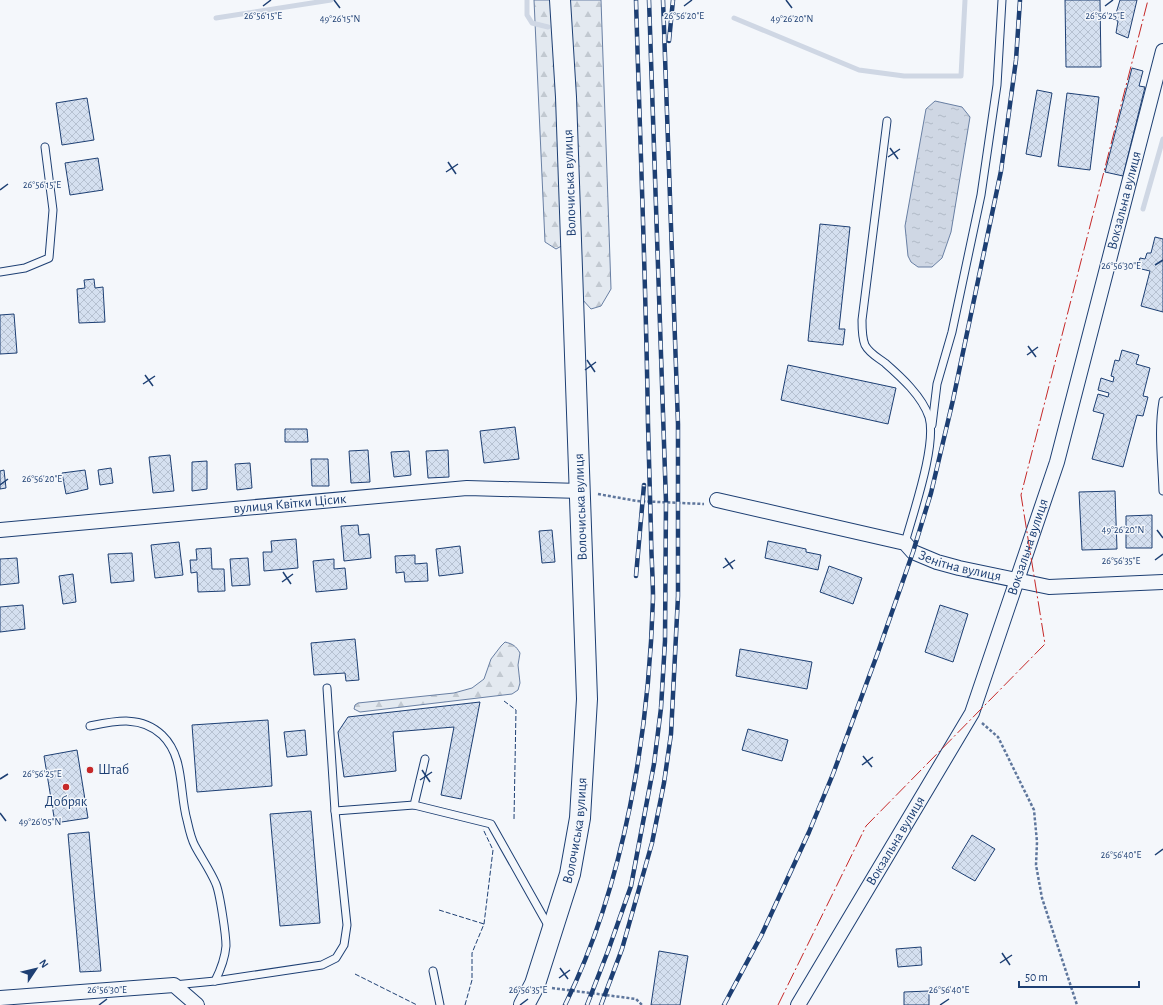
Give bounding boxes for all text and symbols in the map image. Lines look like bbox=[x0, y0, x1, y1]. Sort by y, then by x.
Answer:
text: 26°56'15"E bbox=[244, 11, 282, 21]
text: 26°56'20"E bbox=[664, 11, 704, 21]
text: 26°56'25"E bbox=[1085, 11, 1125, 21]
text: 49°26'15"N bbox=[320, 14, 360, 24]
text: 49°26'20"N bbox=[771, 14, 813, 24]
street label: Волочиська вулиця bbox=[561, 129, 579, 237]
street label: Вокзальна вулиця bbox=[1105, 150, 1144, 251]
text: 26°56'15"E bbox=[23, 180, 61, 190]
text: 26°56'30"E bbox=[1101, 261, 1141, 271]
street label: Волочиська вулиця bbox=[572, 453, 590, 561]
text: 26°56'20"E bbox=[22, 474, 62, 484]
street label: вулиця Квітки Цісик bbox=[233, 492, 347, 516]
street label: Вокзальна вулиця bbox=[1005, 497, 1051, 597]
text: 49°26'20"N bbox=[1102, 525, 1144, 535]
street label: Зенітна вулиця bbox=[916, 548, 1002, 584]
text: 26°56'35"E bbox=[1102, 556, 1140, 566]
place label: Штаб bbox=[98, 763, 129, 777]
marker: Штаб bbox=[85, 765, 95, 775]
text: 26°56'25"E bbox=[22, 769, 62, 779]
street label: Волочиська вулиця bbox=[560, 777, 589, 886]
marker: Добряк bbox=[61, 782, 71, 792]
street label: Вокзальна вулиця bbox=[864, 794, 928, 888]
place label: Добряк bbox=[45, 795, 88, 809]
text: 49°26'05"N bbox=[19, 817, 61, 827]
text: 26°56'40"E bbox=[1101, 850, 1141, 860]
north arrow bbox=[16, 949, 56, 989]
text: N bbox=[37, 957, 50, 970]
scale bar bbox=[1019, 963, 1139, 989]
text: 50 m bbox=[1025, 971, 1048, 983]
text: 26°56'30"E bbox=[87, 985, 127, 995]
text: 26°56'35"E bbox=[509, 985, 547, 995]
text: 26°56'40"E bbox=[929, 985, 969, 995]

